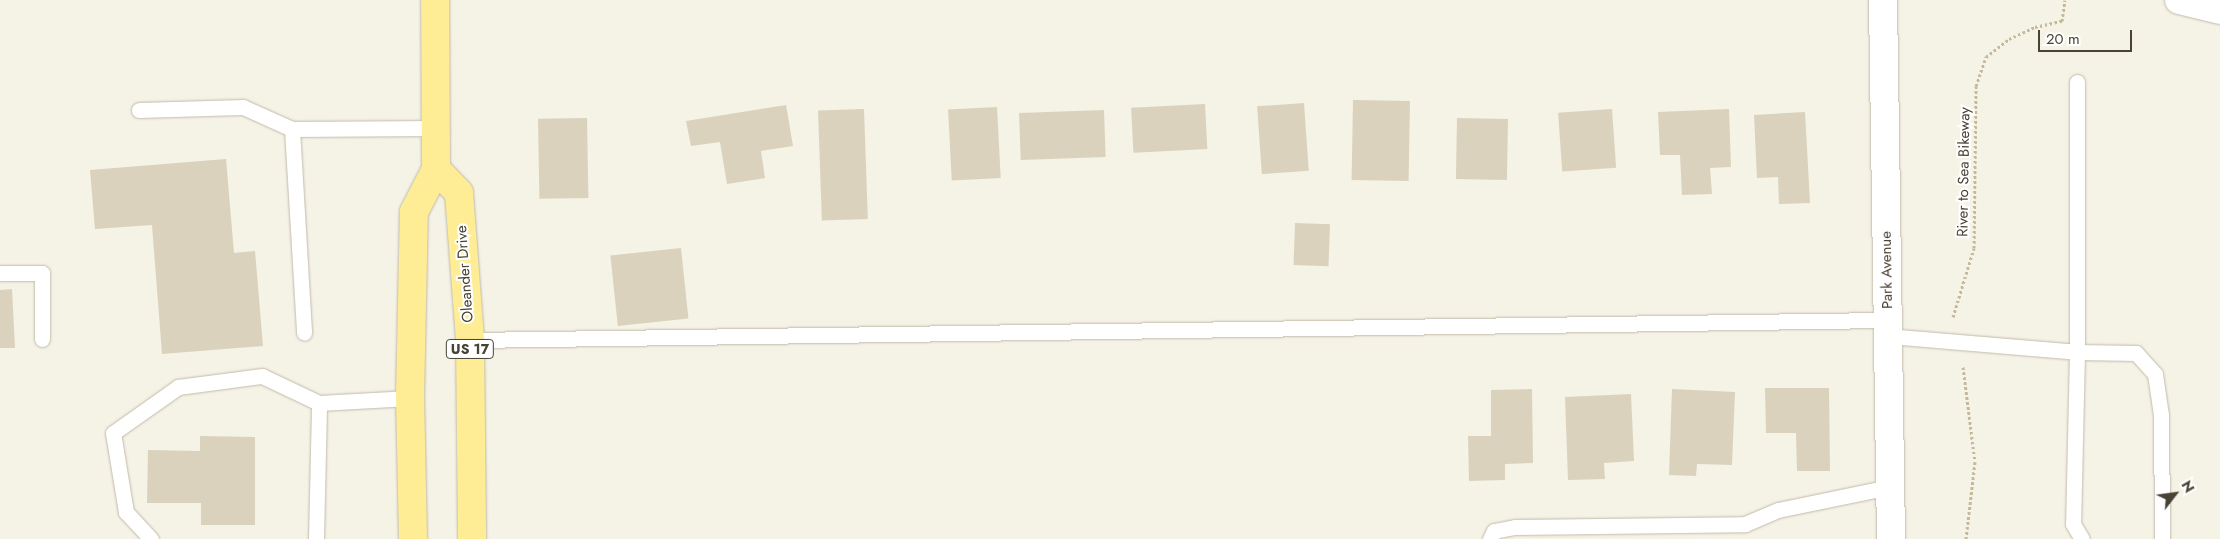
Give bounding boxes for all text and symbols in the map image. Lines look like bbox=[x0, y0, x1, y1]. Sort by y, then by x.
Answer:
scale bar bbox=[2040, 20, 2134, 52]
text: 20 m bbox=[2046, 28, 2080, 50]
street label: River to Sea Bikeway bbox=[1954, 107, 1974, 237]
street label: Oleander Drive bbox=[453, 225, 477, 323]
street label: Park Avenue bbox=[1877, 231, 1897, 309]
road number: US 17 bbox=[445, 338, 495, 360]
north arrow bbox=[2150, 469, 2200, 519]
text: N bbox=[2177, 477, 2199, 496]

